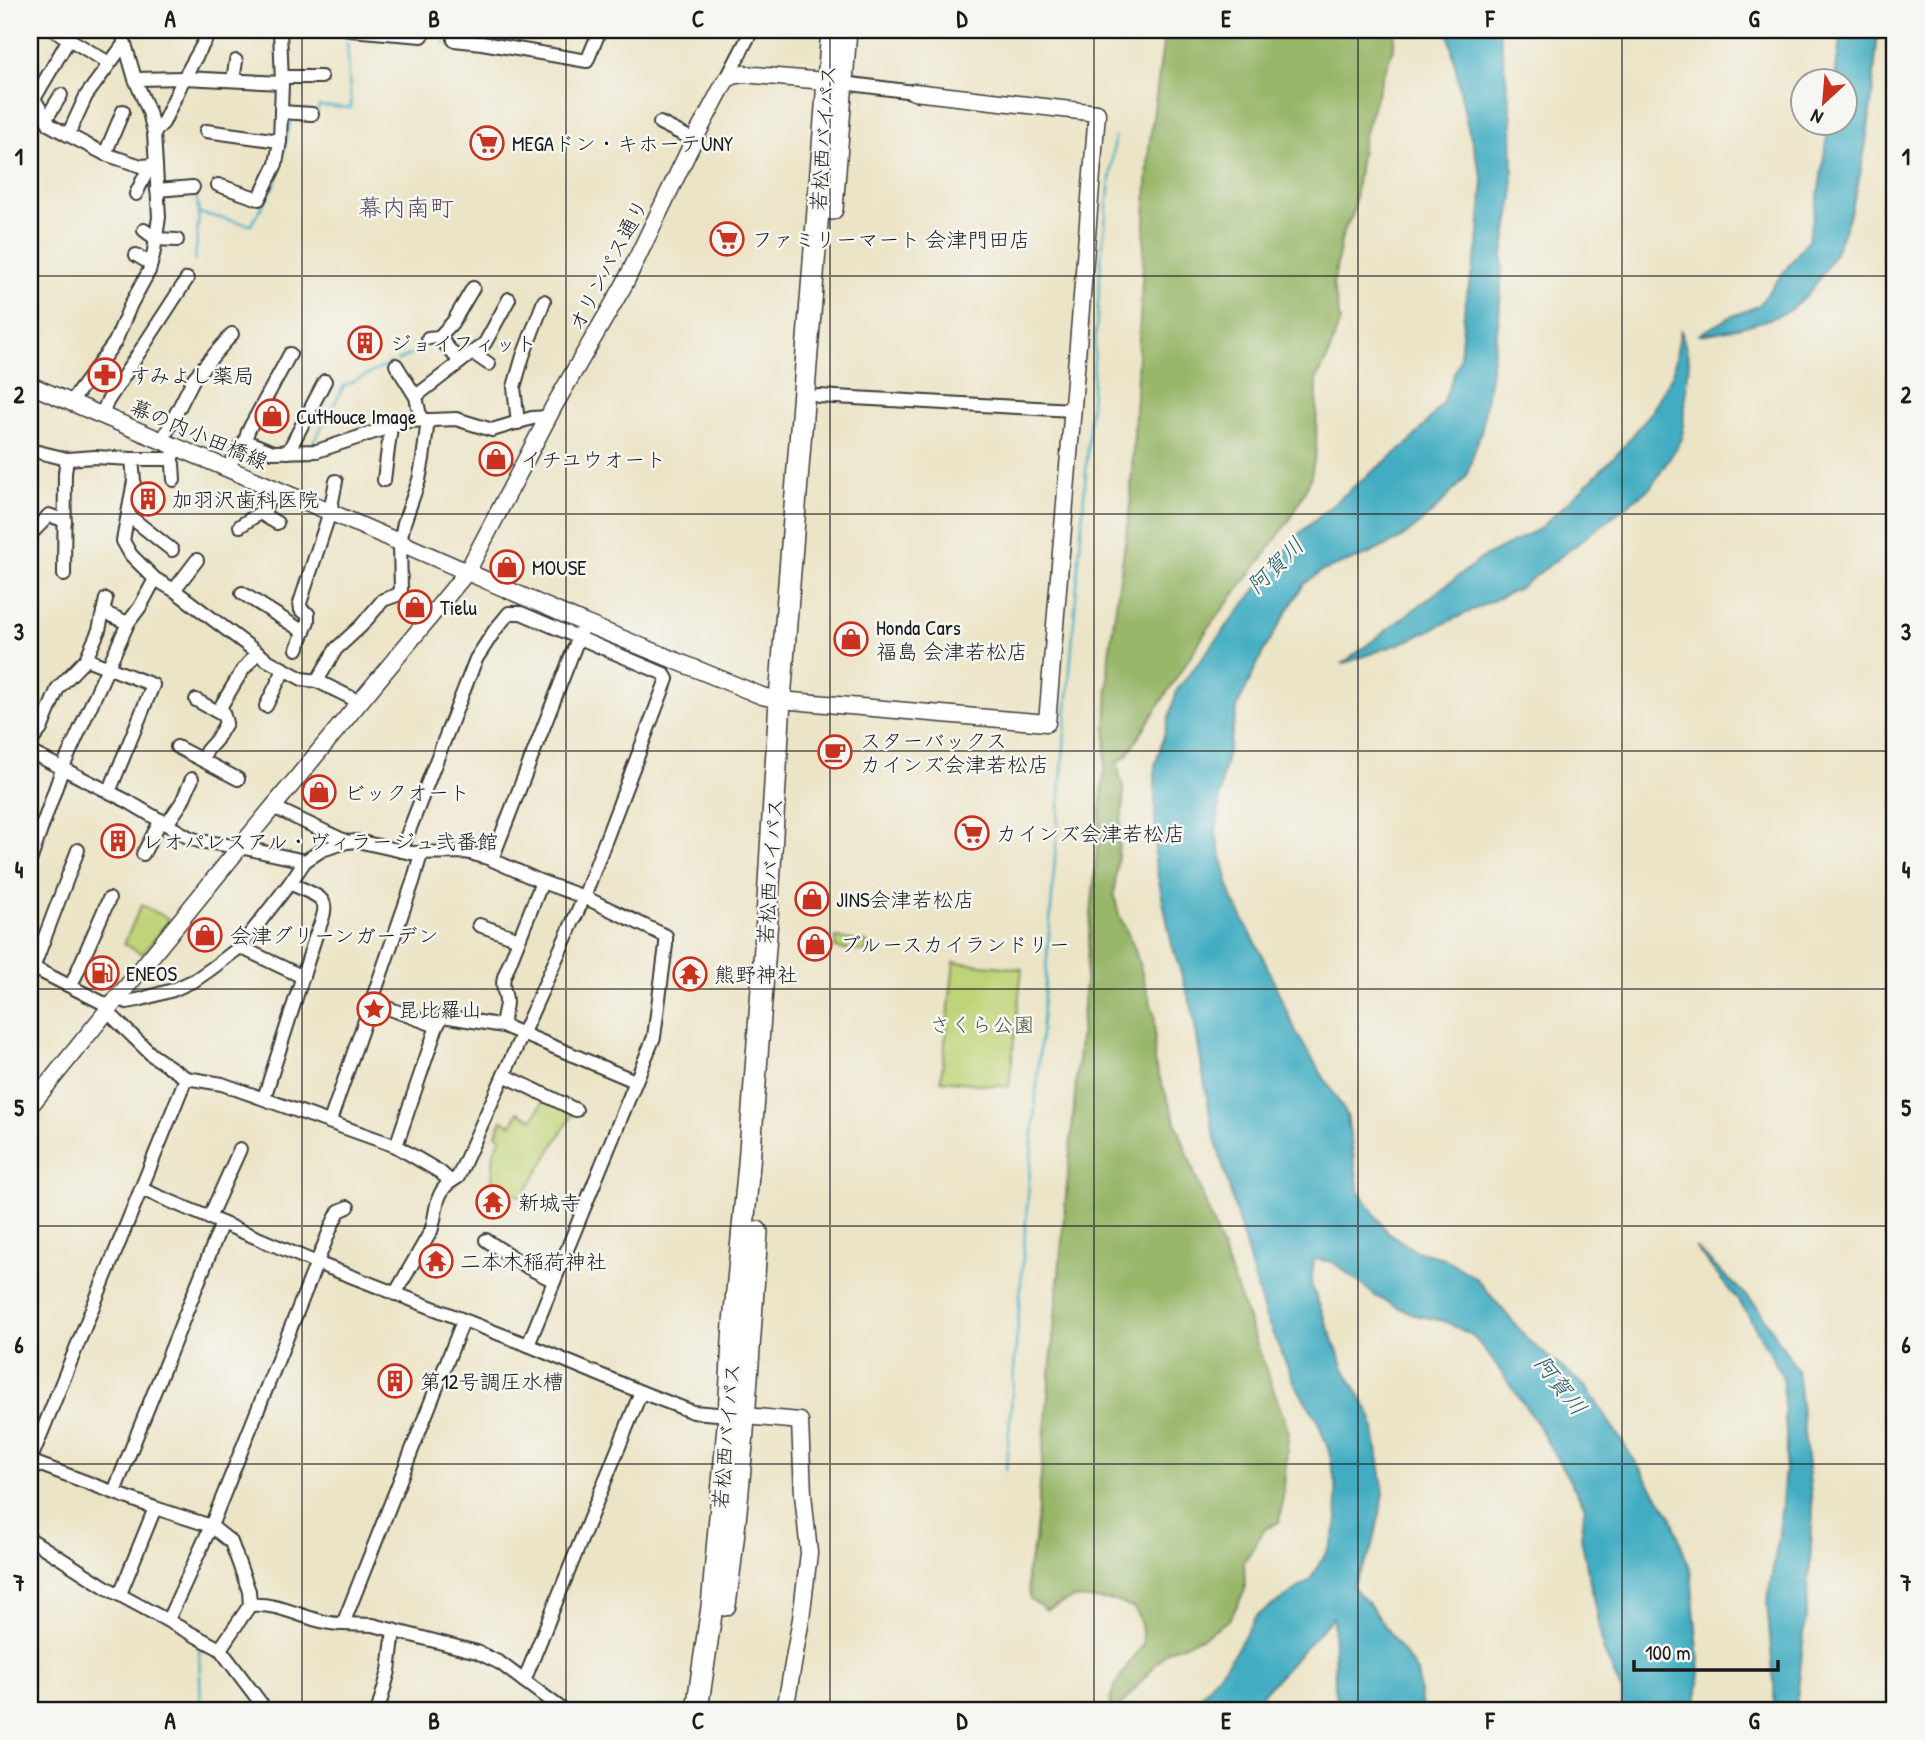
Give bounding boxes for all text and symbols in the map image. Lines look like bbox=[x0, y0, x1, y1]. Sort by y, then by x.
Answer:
text: A bbox=[164, 3, 176, 34]
text: B bbox=[428, 3, 440, 34]
text: C bbox=[692, 3, 704, 34]
text: D bbox=[957, 3, 969, 34]
text: E bbox=[1221, 3, 1232, 34]
text: F bbox=[1485, 3, 1496, 34]
text: G bbox=[1748, 3, 1760, 34]
street label: 若松西バイパス bbox=[803, 64, 843, 212]
north arrow bbox=[1788, 66, 1858, 136]
text: N bbox=[1806, 103, 1827, 131]
supermarket icon: MEGAドン・キホーテUNY bbox=[468, 124, 506, 162]
place label: MEGAドン・キホーテUNY bbox=[512, 129, 734, 158]
text: 1 bbox=[15, 141, 23, 172]
text: 1 bbox=[1902, 141, 1910, 172]
district label: 幕内南町 bbox=[358, 191, 454, 223]
street label: オリンパス通り bbox=[561, 194, 655, 336]
supermarket icon: ファミリーマート 会津門田店 bbox=[708, 220, 746, 258]
place label: ファミリーマート 会津門田店 bbox=[752, 225, 1030, 254]
building icon: ジョイフィット bbox=[346, 324, 384, 362]
place label: ジョイフィット bbox=[390, 329, 537, 358]
pharmacy icon: すみよし薬局 bbox=[86, 356, 124, 394]
place label: すみよし薬局 bbox=[130, 361, 254, 390]
text: 2 bbox=[14, 379, 25, 410]
text: 2 bbox=[1901, 379, 1912, 410]
street label: 幕の内小田橋線 bbox=[126, 392, 272, 476]
shop icon: CutHouce Image bbox=[253, 397, 291, 435]
place label: CutHouce Image bbox=[296, 402, 416, 431]
shop icon: イチユウオート bbox=[477, 440, 515, 478]
place label: イチユウオート bbox=[520, 445, 666, 474]
building icon: 加羽沢歯科医院 bbox=[129, 480, 167, 518]
place label: 加羽沢歯科医院 bbox=[172, 485, 319, 514]
water label: 阿賀川 bbox=[1240, 530, 1310, 600]
shop icon: MOUSE bbox=[488, 548, 526, 586]
place label: MOUSE bbox=[532, 553, 587, 582]
shop icon: Tielu bbox=[396, 588, 434, 626]
place label: Tielu bbox=[440, 593, 477, 622]
place label: Honda Cars 福島 会津若松店 bbox=[876, 613, 1028, 666]
text: 3 bbox=[14, 616, 24, 647]
text: 3 bbox=[1901, 616, 1911, 647]
shop icon: Honda Cars 福島 会津若松店 bbox=[832, 620, 870, 658]
place label: スターバックス カインズ会津若松店 bbox=[860, 726, 1049, 779]
cafe icon: スターバックス カインズ会津若松店 bbox=[816, 733, 854, 771]
shop icon: ビックオート bbox=[300, 773, 338, 811]
place label: ビックオート bbox=[344, 778, 470, 807]
street label: 若松西バイパス bbox=[750, 797, 790, 945]
supermarket icon: カインズ会津若松店 bbox=[953, 814, 991, 852]
place label: カインズ会津若松店 bbox=[996, 819, 1185, 848]
building icon: レオパレスアル・ヴィラージュ弐番館 bbox=[99, 822, 137, 860]
place label: レオパレスアル・ヴィラージュ弐番館 bbox=[142, 827, 498, 856]
text: 4 bbox=[15, 854, 24, 885]
text: 4 bbox=[1902, 854, 1911, 885]
shop icon: JINS会津若松店 bbox=[793, 880, 831, 918]
place label: JINS会津若松店 bbox=[836, 885, 975, 914]
shop icon: 会津グリーンガーデン bbox=[186, 916, 224, 954]
place label: 会津グリーンガーデン bbox=[230, 921, 439, 950]
shop icon: ブルースカイランドリー bbox=[796, 925, 834, 963]
place label: ブルースカイランドリー bbox=[840, 930, 1070, 959]
fuel station icon: ENEOS bbox=[83, 954, 121, 992]
temple icon: 熊野神社 bbox=[671, 955, 709, 993]
place label: ENEOS bbox=[126, 959, 177, 988]
place label: 熊野神社 bbox=[714, 960, 798, 989]
place icon: 昆比羅山 bbox=[355, 990, 393, 1028]
place label: 昆比羅山 bbox=[398, 995, 482, 1024]
park label: さくら公園 bbox=[930, 1010, 1035, 1039]
text: 5 bbox=[14, 1092, 24, 1123]
text: 5 bbox=[1901, 1092, 1911, 1123]
temple icon: 新城寺 bbox=[474, 1183, 512, 1221]
place label: 新城寺 bbox=[518, 1188, 581, 1217]
temple icon: 二本木稲荷神社 bbox=[417, 1242, 455, 1280]
place label: 二本木稲荷神社 bbox=[460, 1247, 607, 1276]
text: 6 bbox=[14, 1329, 24, 1360]
text: 6 bbox=[1901, 1329, 1911, 1360]
water label: 阿賀川 bbox=[1528, 1348, 1594, 1422]
building icon: 第12号調圧水槽 bbox=[376, 1362, 414, 1400]
street label: 若松西バイパス bbox=[705, 1362, 747, 1510]
place label: 第12号調圧水槽 bbox=[420, 1367, 563, 1396]
text: 7 bbox=[12, 1567, 25, 1598]
text: 7 bbox=[1899, 1567, 1912, 1598]
scale bar bbox=[1634, 1628, 1778, 1672]
text: 100 m bbox=[1645, 1638, 1691, 1667]
text: A bbox=[164, 1705, 176, 1736]
text: B bbox=[428, 1705, 440, 1736]
text: C bbox=[692, 1705, 704, 1736]
text: D bbox=[957, 1705, 969, 1736]
text: E bbox=[1221, 1705, 1232, 1736]
text: F bbox=[1485, 1705, 1496, 1736]
text: G bbox=[1748, 1705, 1760, 1736]

